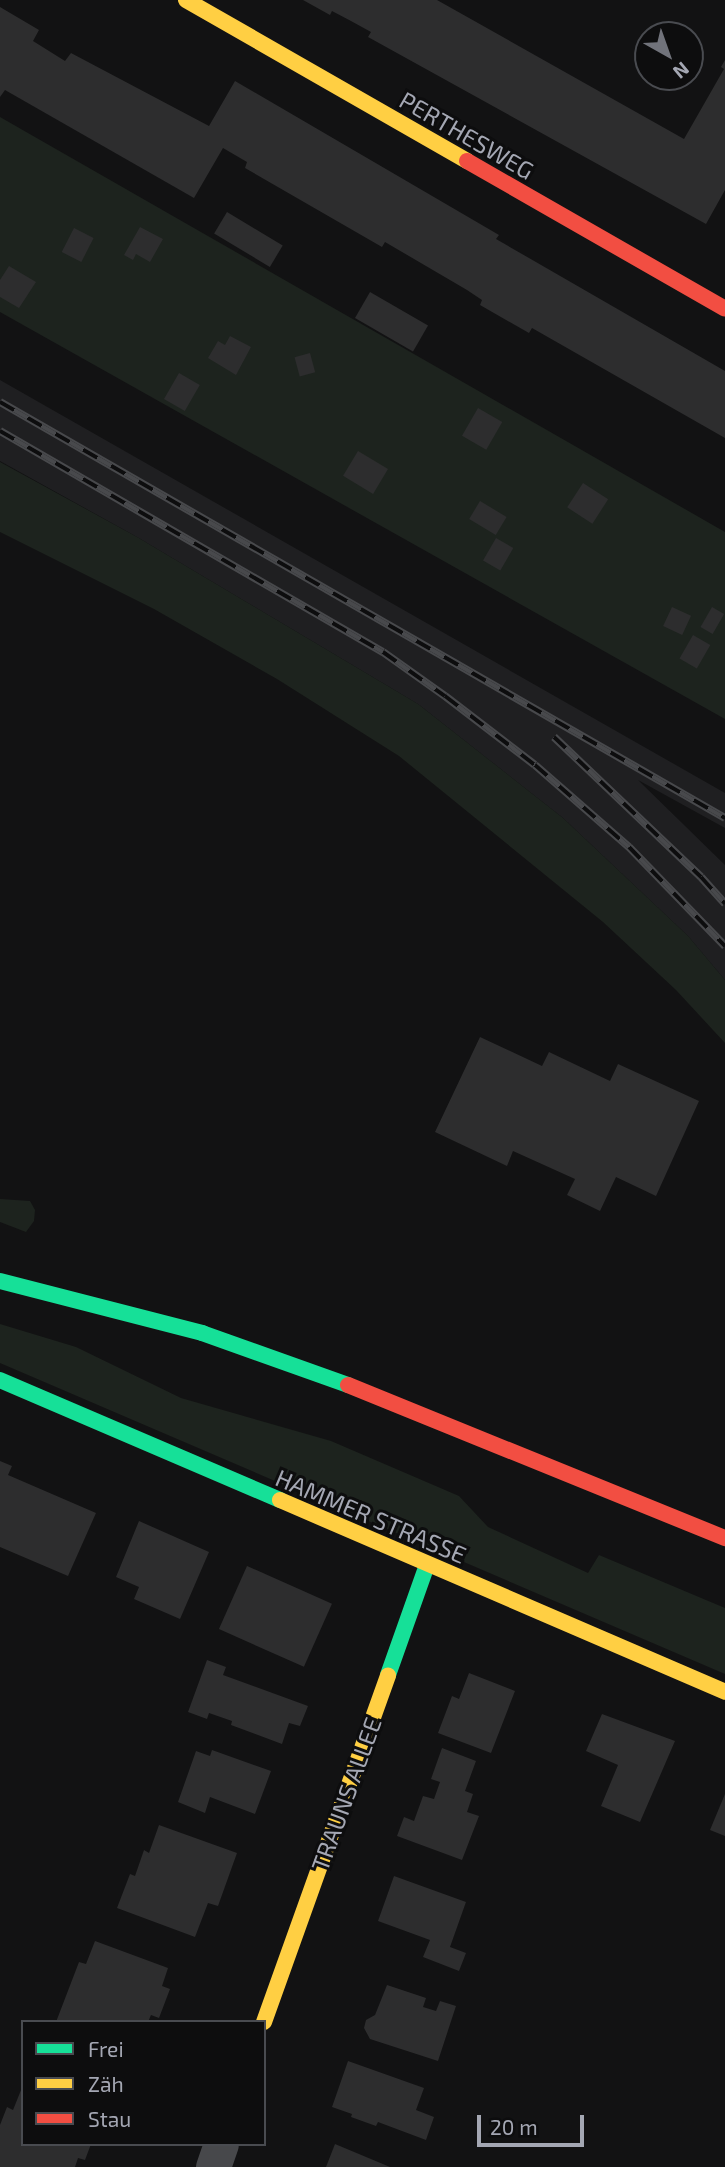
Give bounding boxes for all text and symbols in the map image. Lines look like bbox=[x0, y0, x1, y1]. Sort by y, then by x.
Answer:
north arrow bbox=[634, 21, 704, 91]
text: N bbox=[669, 58, 694, 84]
street label: PERTHESWEG bbox=[395, 85, 539, 185]
street label: HAMMER STRASSE bbox=[271, 1463, 471, 1569]
street label: TRAUNS ALLEE bbox=[305, 1713, 387, 1875]
legend bbox=[21, 2020, 266, 2146]
text: Frei bbox=[88, 2036, 124, 2061]
text: Zäh bbox=[88, 2071, 124, 2096]
scale bar bbox=[480, 2100, 587, 2144]
text: Stau bbox=[88, 2106, 131, 2131]
text: 20 m bbox=[490, 2114, 538, 2139]

